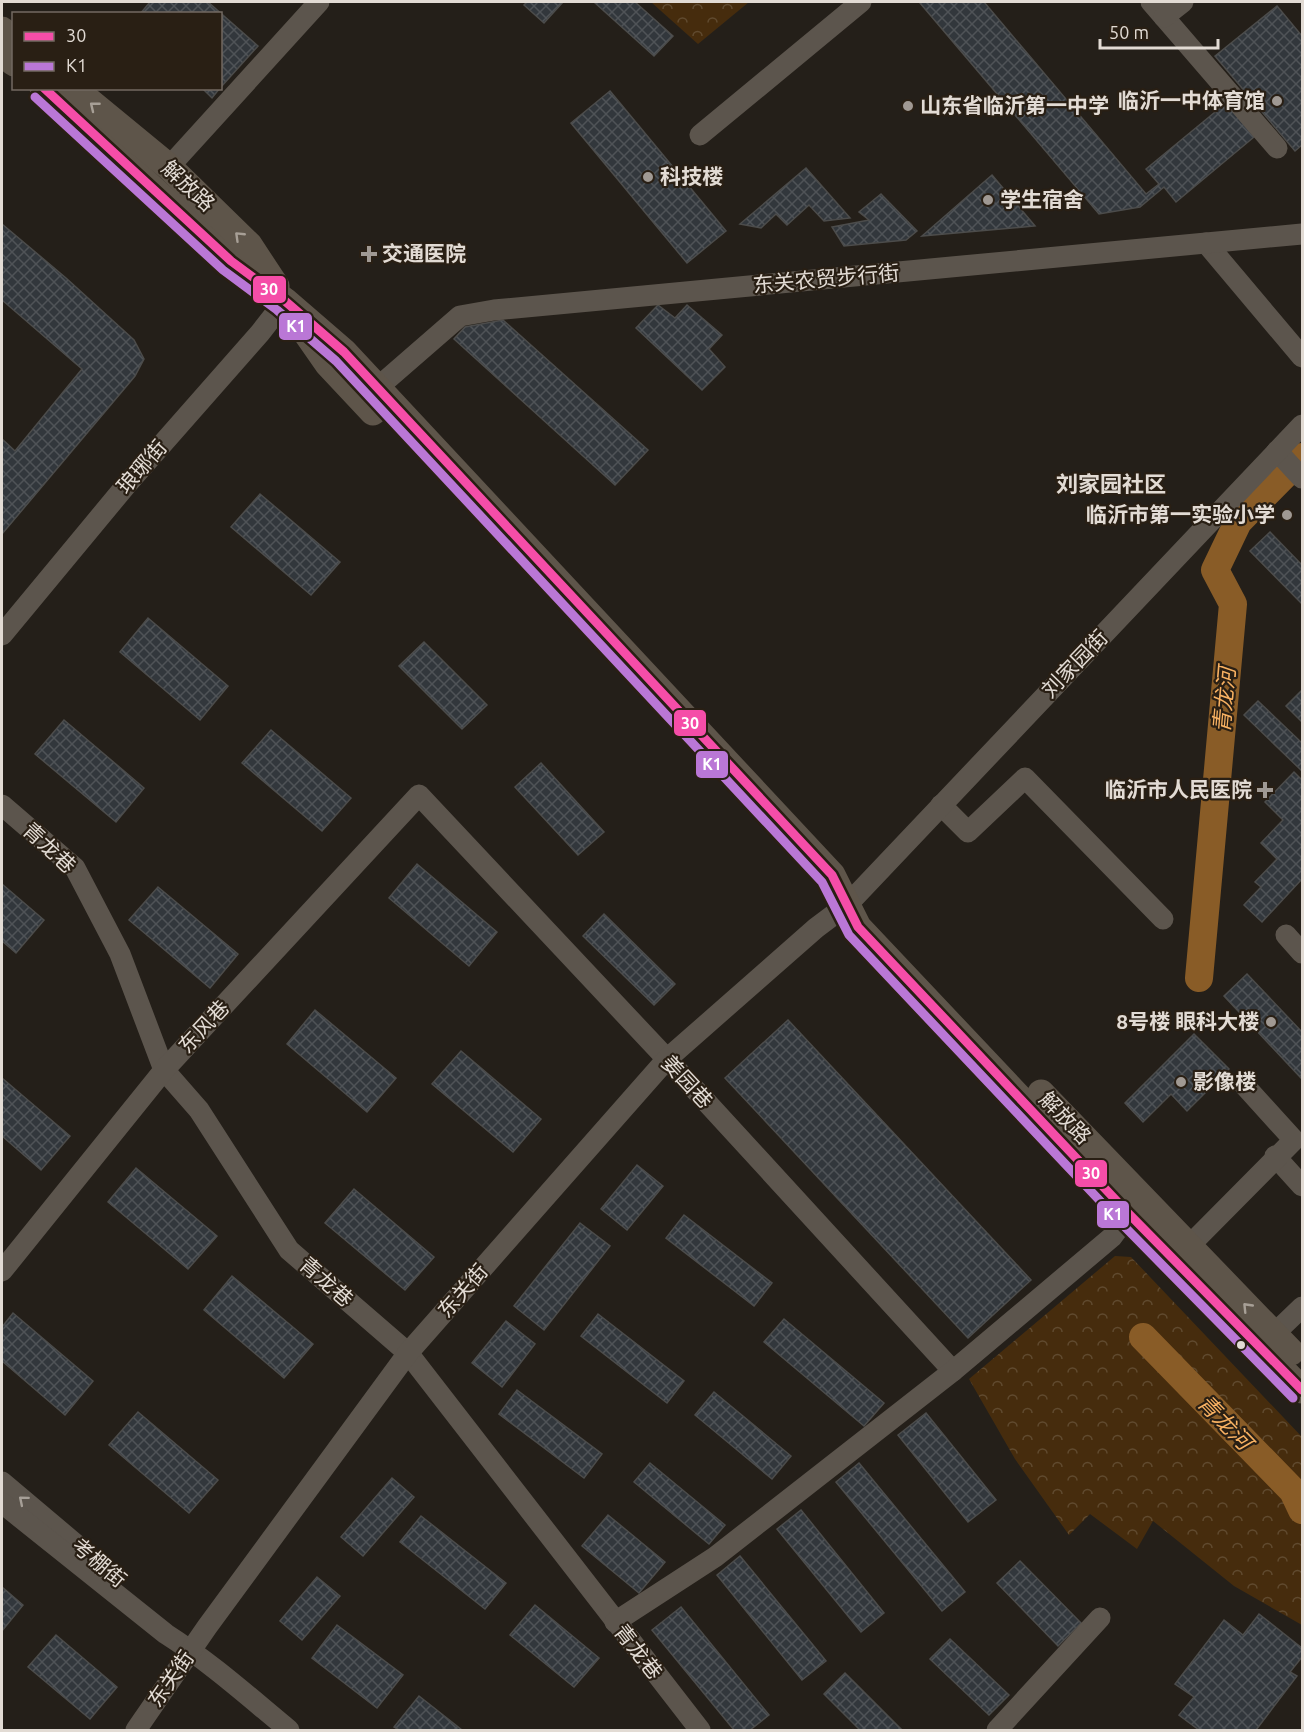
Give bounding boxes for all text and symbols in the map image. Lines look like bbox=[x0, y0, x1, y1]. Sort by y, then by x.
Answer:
legend bbox=[12, 12, 222, 90]
scale bar bbox=[1100, 12, 1218, 50]
text: 50 m bbox=[1109, 22, 1149, 42]
text: 30 bbox=[66, 25, 86, 45]
text: K1 bbox=[66, 55, 87, 75]
place label: 临沂一中体育馆 bbox=[1118, 88, 1265, 112]
place label: 山东省临沂第一中学 bbox=[920, 93, 1109, 117]
marker: 临沂一中体育馆 bbox=[1270, 94, 1284, 108]
marker: 山东省临沂第一中学 bbox=[901, 99, 915, 113]
one-way arrow bbox=[90, 102, 101, 113]
street label: 解放路 bbox=[157, 155, 220, 216]
place label: 科技楼 bbox=[660, 164, 723, 188]
marker: 科技楼 bbox=[641, 170, 655, 184]
place label: 学生宿舍 bbox=[1000, 187, 1084, 211]
marker: 学生宿舍 bbox=[981, 193, 995, 207]
one-way arrow bbox=[236, 232, 246, 243]
place label: 交通医院 bbox=[382, 241, 466, 265]
marker: 交通医院 bbox=[360, 245, 378, 263]
street label: 东关农贸步行街 bbox=[752, 260, 900, 296]
line badge: 30 bbox=[252, 275, 287, 304]
text: 30 bbox=[260, 280, 278, 298]
line badge: K1 bbox=[278, 312, 313, 341]
text: K1 bbox=[286, 317, 306, 335]
street label: 琅琊街 bbox=[112, 435, 171, 498]
district label: 刘家园社区 bbox=[1056, 471, 1166, 496]
place label: 临沂市第一实验小学 bbox=[1086, 502, 1275, 526]
marker: 临沂市第一实验小学 bbox=[1280, 508, 1294, 522]
street label: 刘家园街 bbox=[1036, 625, 1112, 702]
water label: 青龙河 bbox=[1208, 662, 1239, 734]
line badge: 30 bbox=[673, 709, 707, 737]
text: 30 bbox=[681, 714, 699, 732]
line badge: K1 bbox=[695, 750, 729, 779]
text: K1 bbox=[702, 755, 722, 773]
place label: 临沂市人民医院 bbox=[1105, 777, 1252, 801]
marker: 临沂市人民医院 bbox=[1256, 781, 1274, 799]
street label: 青龙巷 bbox=[18, 817, 81, 878]
street label: 东风巷 bbox=[173, 995, 234, 1058]
place label: 8号楼 眼科大楼 bbox=[1116, 1009, 1259, 1033]
marker: 8号楼 眼科大楼 bbox=[1264, 1015, 1278, 1029]
street label: 姜园巷 bbox=[657, 1050, 718, 1113]
place label: 影像楼 bbox=[1193, 1069, 1256, 1093]
marker: 影像楼 bbox=[1174, 1075, 1188, 1089]
street label: 解放路 bbox=[1035, 1086, 1096, 1148]
line badge: 30 bbox=[1074, 1159, 1108, 1188]
text: 30 bbox=[1082, 1164, 1100, 1182]
line badge: K1 bbox=[1096, 1200, 1130, 1229]
text: K1 bbox=[1103, 1205, 1123, 1223]
street label: 青龙巷 bbox=[295, 1252, 358, 1311]
street label: 东关街 bbox=[433, 1259, 492, 1322]
one-way arrow bbox=[1244, 1303, 1255, 1314]
unlabelled marker bbox=[1235, 1339, 1247, 1351]
water label: 青龙河 bbox=[1193, 1389, 1260, 1457]
one-way arrow bbox=[19, 1496, 30, 1507]
street label: 考棚街 bbox=[68, 1533, 131, 1592]
street label: 青龙巷 bbox=[610, 1619, 668, 1684]
street label: 东关街 bbox=[142, 1646, 198, 1711]

